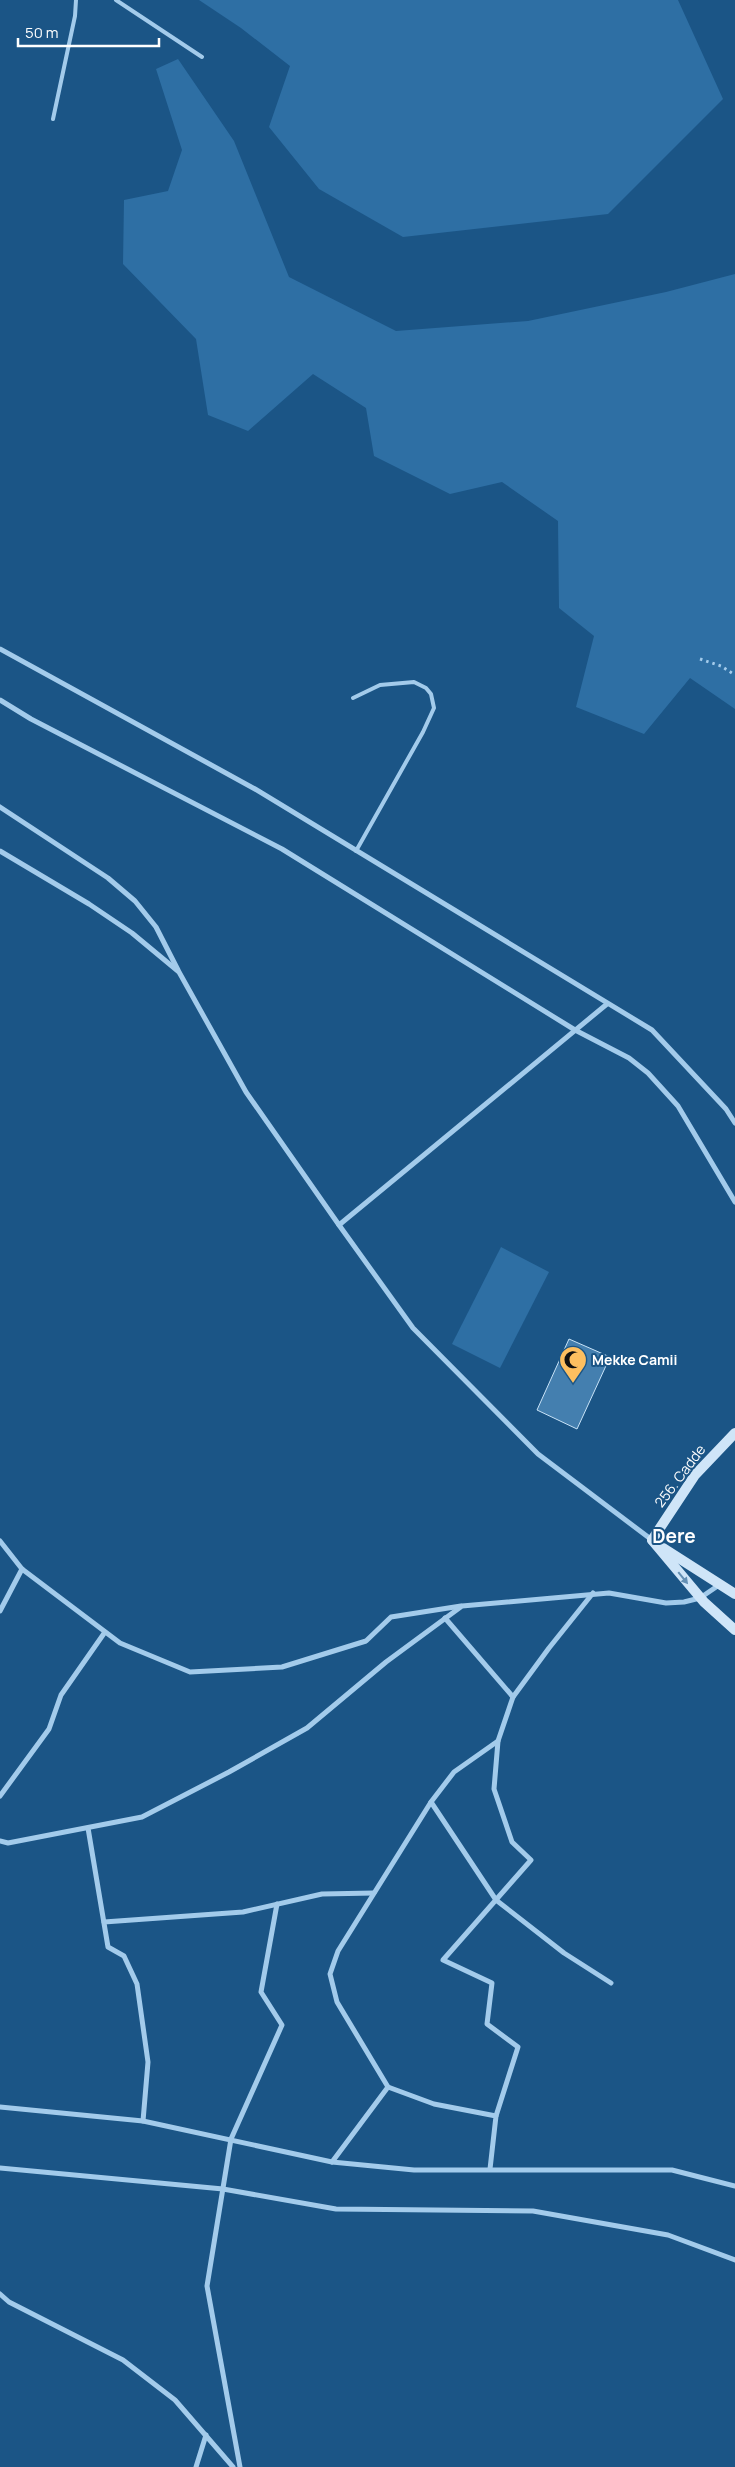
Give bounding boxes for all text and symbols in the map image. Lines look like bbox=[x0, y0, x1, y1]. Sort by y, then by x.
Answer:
scale bar bbox=[18, 15, 159, 47]
text: 50 m bbox=[25, 22, 59, 43]
mosque icon: Mekke Camii bbox=[558, 1345, 588, 1384]
place label: Mekke Camii bbox=[592, 1350, 677, 1369]
street label: 256. Cadde bbox=[650, 1441, 709, 1511]
district label: Dere bbox=[652, 1523, 696, 1549]
one-way arrow bbox=[678, 1571, 689, 1584]

